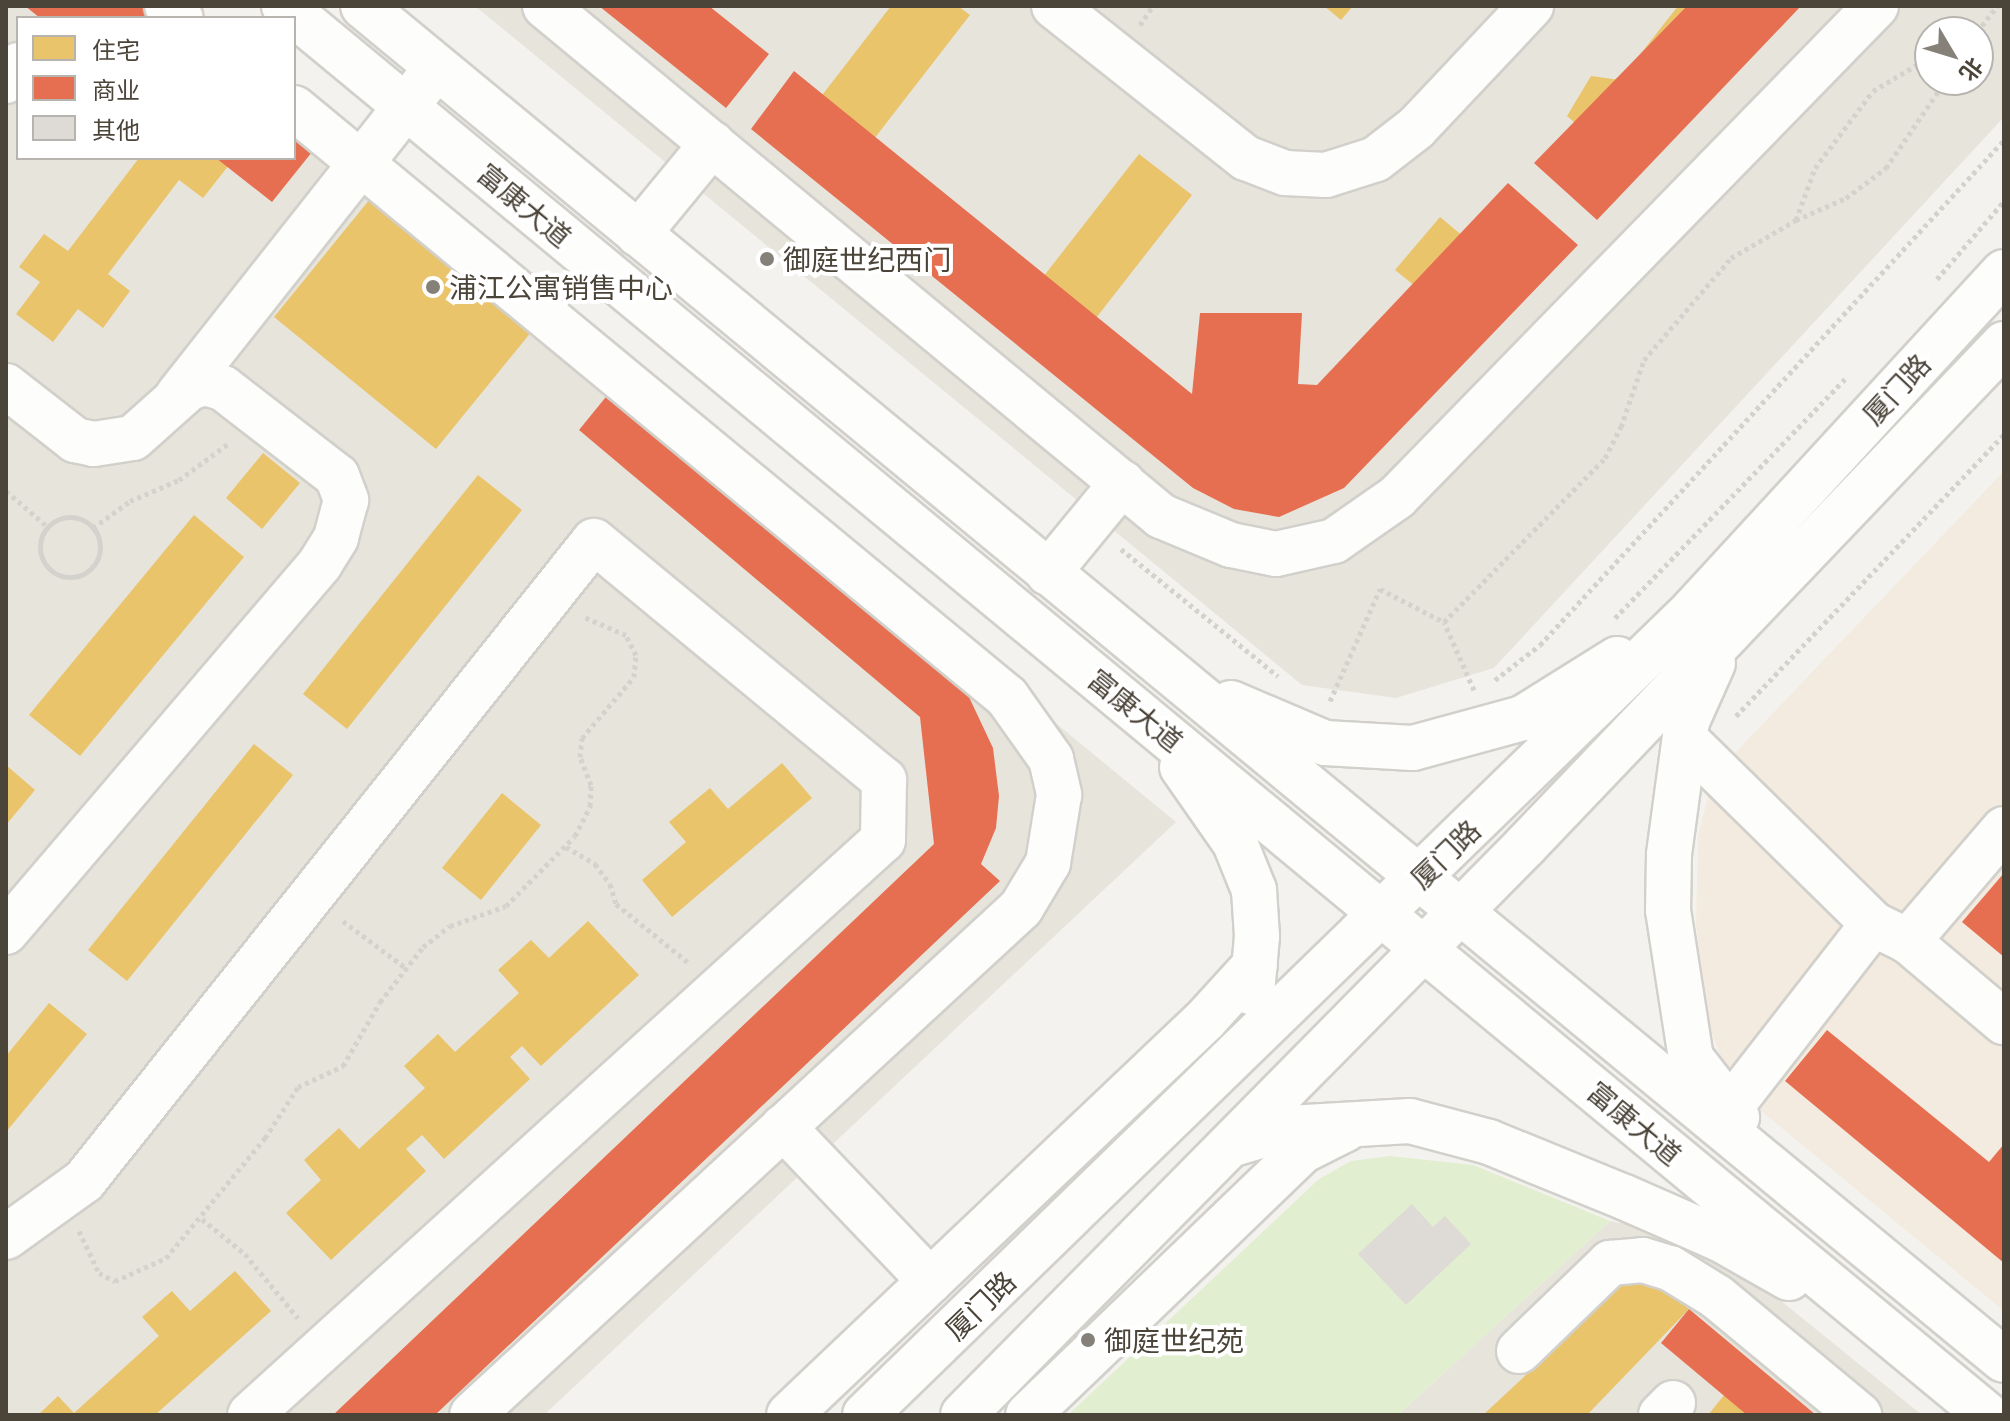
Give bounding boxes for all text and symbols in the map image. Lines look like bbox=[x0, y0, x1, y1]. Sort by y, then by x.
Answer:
legend bbox=[16, 16, 296, 160]
north arrow bbox=[1914, 16, 1994, 96]
text: 住宅 bbox=[92, 33, 140, 66]
text: 北 bbox=[1953, 52, 1990, 87]
text: 商业 bbox=[92, 73, 140, 106]
text: 其他 bbox=[92, 113, 140, 146]
street label: 富康大道 bbox=[471, 156, 579, 254]
place label: 御庭世纪西门 bbox=[783, 242, 951, 276]
marker: 御庭世纪西门 bbox=[758, 250, 776, 268]
place label: 浦江公寓销售中心 bbox=[449, 270, 673, 304]
marker: 浦江公寓销售中心 bbox=[424, 278, 442, 296]
street label: 厦门路 bbox=[1855, 347, 1937, 431]
street label: 富康大道 bbox=[1082, 662, 1190, 758]
street label: 厦门路 bbox=[1403, 813, 1487, 895]
street label: 富康大道 bbox=[1581, 1074, 1689, 1172]
street label: 厦门路 bbox=[938, 1264, 1022, 1346]
place label: 御庭世纪苑 bbox=[1104, 1323, 1244, 1357]
marker: 御庭世纪苑 bbox=[1079, 1331, 1097, 1349]

